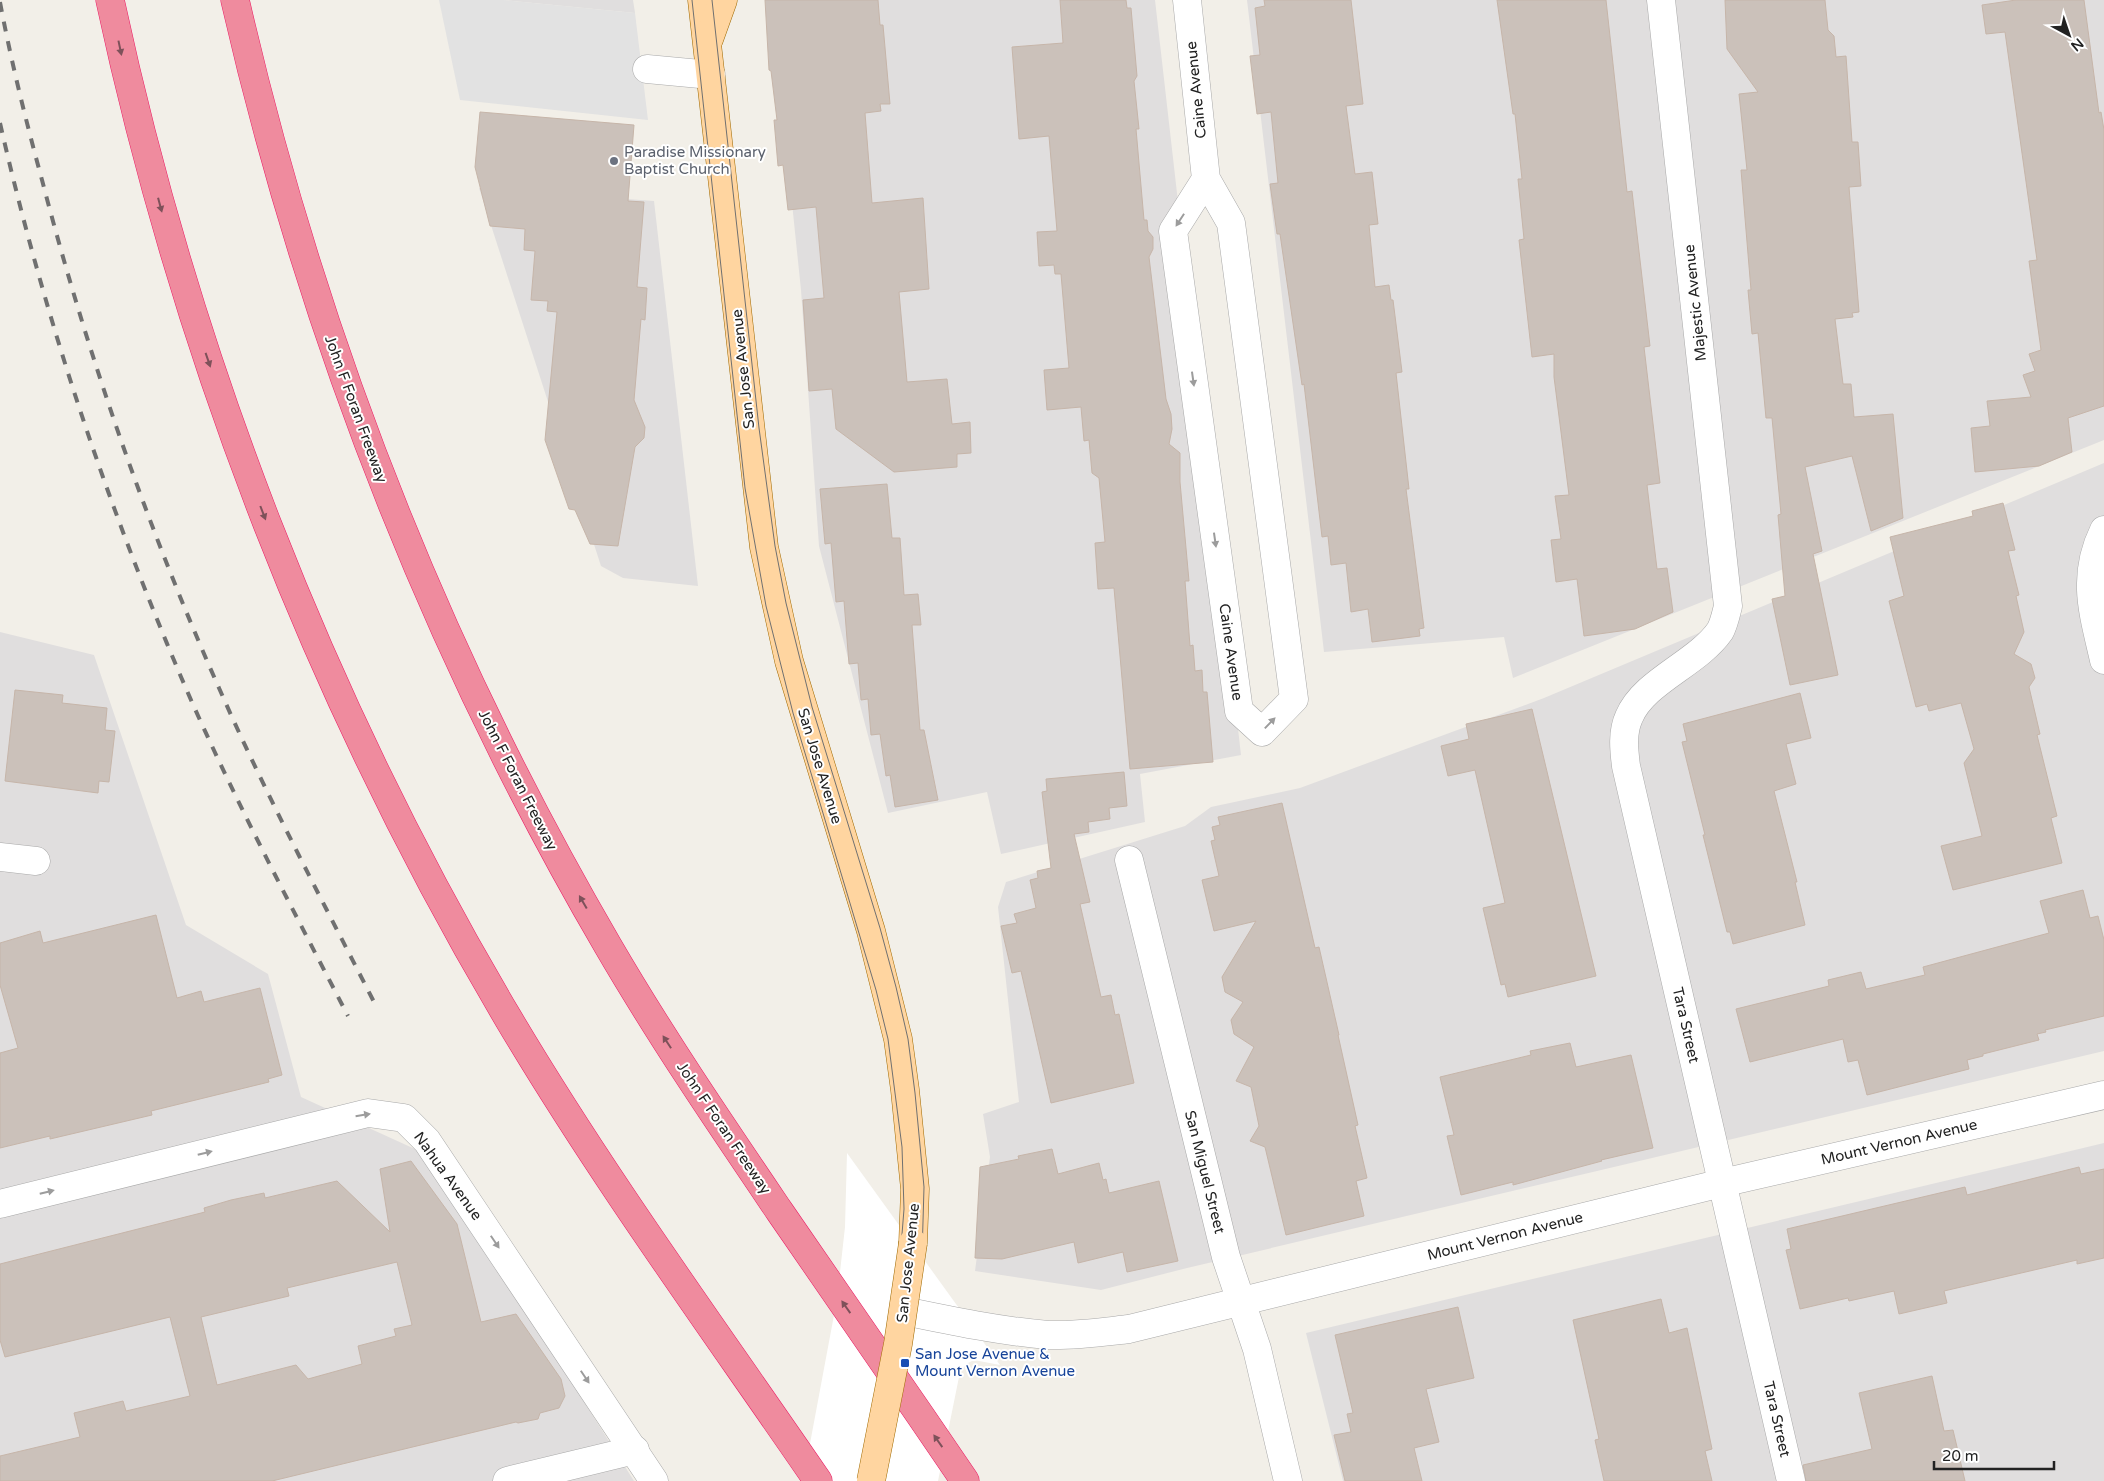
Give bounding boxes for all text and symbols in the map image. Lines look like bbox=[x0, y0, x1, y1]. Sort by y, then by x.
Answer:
north arrow bbox=[2044, 10, 2094, 60]
text: N bbox=[2067, 34, 2087, 55]
one-way arrow bbox=[116, 40, 124, 55]
street label: Caine Avenue bbox=[1182, 40, 1210, 140]
place label: Paradise Missionary Baptist Church bbox=[624, 143, 766, 178]
marker: Paradise Missionary Baptist Church bbox=[608, 155, 620, 167]
one-way arrow bbox=[156, 198, 164, 213]
one-way arrow bbox=[1175, 214, 1184, 227]
street label: Majestic Avenue bbox=[1680, 244, 1710, 362]
street label: San Jose Avenue bbox=[728, 308, 758, 430]
street label: John F Foran Freeway bbox=[321, 333, 391, 485]
one-way arrow bbox=[204, 353, 212, 368]
one-way arrow bbox=[1189, 372, 1197, 388]
one-way arrow bbox=[259, 506, 267, 521]
one-way arrow bbox=[1211, 533, 1219, 549]
street label: Caine Avenue bbox=[1215, 602, 1247, 702]
street label: San Jose Avenue bbox=[794, 706, 846, 826]
street label: John F Foran Freeway bbox=[475, 707, 561, 853]
one-way arrow bbox=[1264, 718, 1276, 730]
one-way arrow bbox=[579, 895, 587, 910]
street label: Tara Street bbox=[1669, 985, 1704, 1065]
one-way arrow bbox=[662, 1035, 671, 1048]
street label: John F Foran Freeway bbox=[673, 1059, 775, 1197]
street label: San Miguel Street bbox=[1181, 1109, 1229, 1236]
one-way arrow bbox=[355, 1111, 371, 1119]
street label: Mount Vernon Avenue bbox=[1819, 1115, 1979, 1169]
street label: Nahua Avenue bbox=[410, 1128, 486, 1224]
one-way arrow bbox=[198, 1149, 213, 1157]
one-way arrow bbox=[40, 1188, 55, 1196]
street label: San Jose Avenue bbox=[893, 1202, 923, 1324]
street label: Mount Vernon Avenue bbox=[1425, 1208, 1585, 1264]
one-way arrow bbox=[490, 1235, 500, 1248]
one-way arrow bbox=[841, 1300, 851, 1314]
place label: San Jose Avenue & Mount Vernon Avenue bbox=[915, 1345, 1075, 1380]
marker: San Jose Avenue & Mount Vernon Avenue bbox=[899, 1357, 911, 1369]
one-way arrow bbox=[581, 1370, 590, 1383]
street label: Tara Street bbox=[1760, 1379, 1795, 1459]
one-way arrow bbox=[933, 1434, 943, 1448]
scale bar bbox=[1934, 1438, 2054, 1470]
text: 20 m bbox=[1942, 1447, 1979, 1465]

